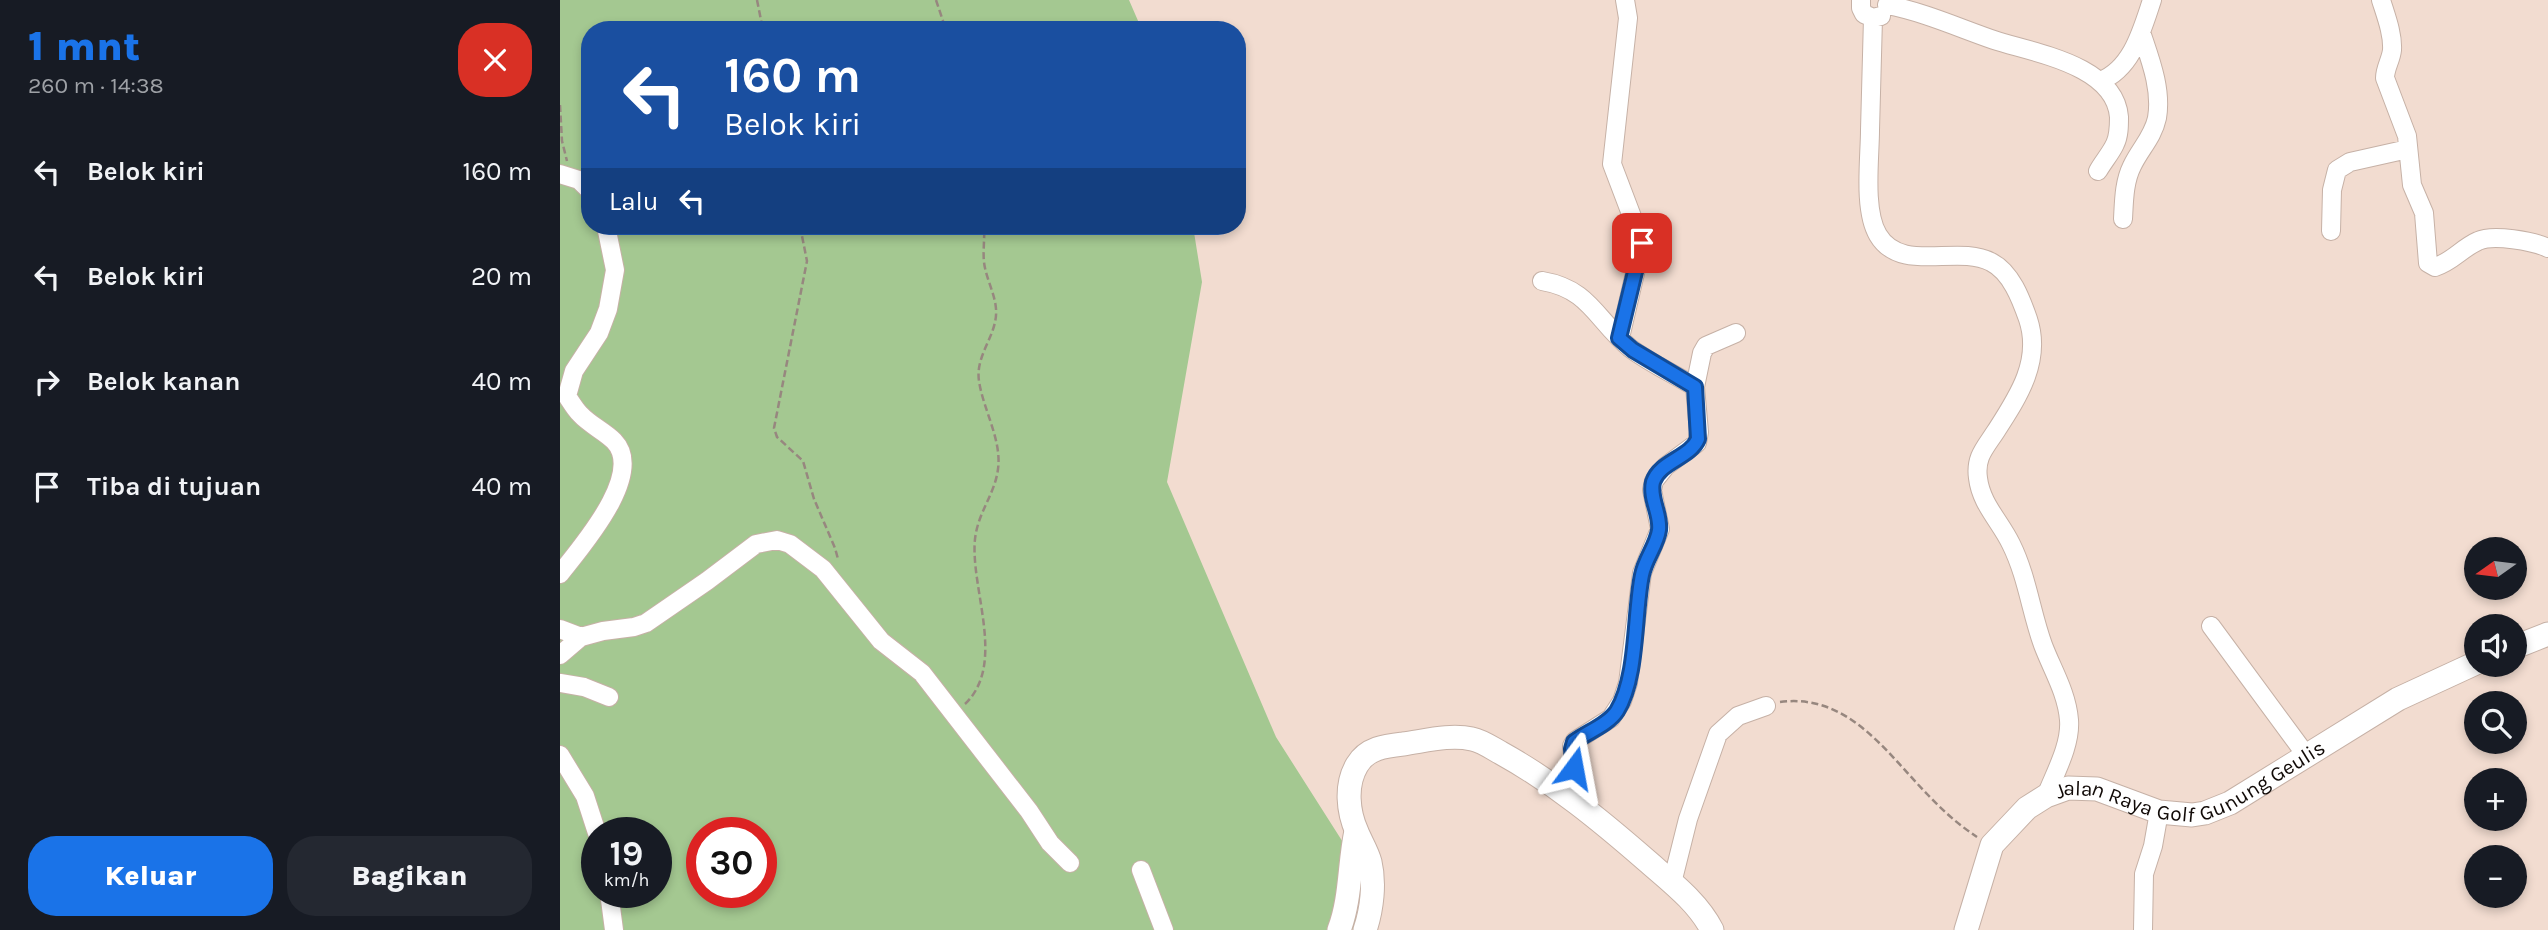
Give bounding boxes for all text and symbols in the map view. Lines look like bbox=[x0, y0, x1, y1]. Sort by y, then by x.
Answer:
text: 1 mnt bbox=[28, 21, 140, 71]
button: close bbox=[458, 23, 532, 97]
text: 160 m bbox=[724, 47, 861, 104]
icon: left bbox=[609, 49, 700, 140]
text: 260 m · 14:38 bbox=[28, 72, 164, 99]
text: Belok kiri bbox=[724, 106, 861, 143]
icon: left bbox=[28, 153, 66, 191]
text: Belok kiri bbox=[87, 156, 205, 187]
text: 160 m bbox=[463, 156, 532, 187]
icon: left bbox=[673, 182, 711, 220]
text: Lalu bbox=[609, 186, 659, 217]
pin bbox=[1612, 213, 1672, 273]
icon: arrive bbox=[1623, 224, 1661, 262]
icon: left bbox=[28, 258, 66, 296]
text: Belok kiri bbox=[87, 261, 205, 292]
text: 20 m bbox=[471, 261, 532, 292]
icon: right bbox=[28, 363, 66, 401]
text: Belok kanan bbox=[87, 366, 240, 397]
text: 40 m bbox=[472, 366, 532, 397]
icon: arrive bbox=[28, 468, 66, 506]
text: Tiba di tujuan bbox=[87, 471, 261, 502]
text: 40 m bbox=[472, 471, 532, 502]
north arrow bbox=[2464, 537, 2527, 600]
map controls bbox=[2464, 537, 2527, 908]
button: sound bbox=[2464, 614, 2527, 677]
button: search bbox=[2464, 691, 2527, 754]
position arrow bbox=[1537, 731, 1611, 805]
street label: Jalan Raya Golf Gunung Geulis bbox=[2052, 735, 2329, 827]
button: + bbox=[2464, 768, 2527, 831]
speed limit sign: 30 bbox=[686, 817, 777, 908]
text: 19 bbox=[610, 833, 643, 874]
button: Keluar bbox=[28, 836, 273, 916]
button: Bagikan bbox=[287, 836, 532, 916]
button: − bbox=[2464, 845, 2527, 908]
text: km/h bbox=[604, 869, 649, 891]

